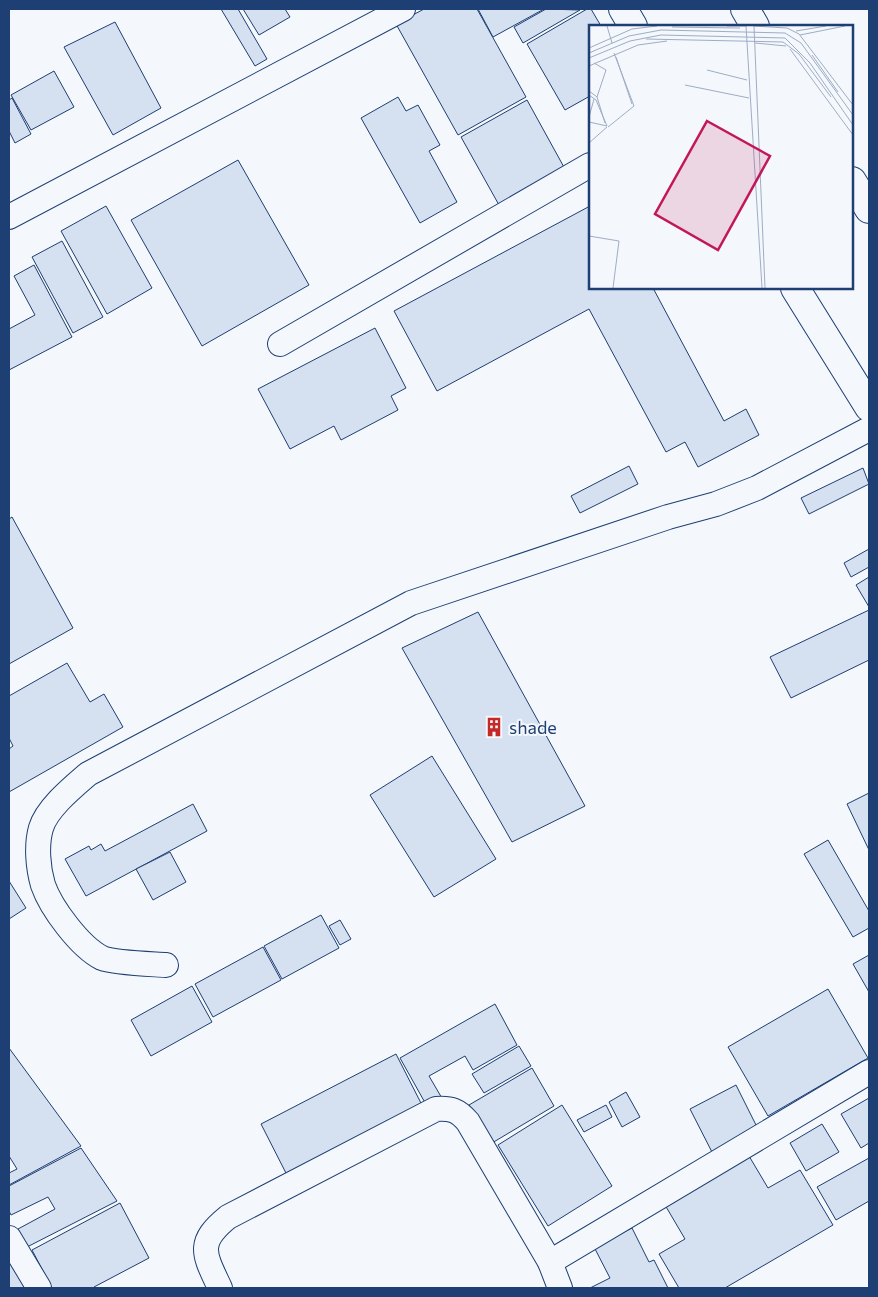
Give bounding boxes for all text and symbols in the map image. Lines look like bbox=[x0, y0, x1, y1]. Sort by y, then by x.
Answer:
inset map bbox=[589, 25, 853, 289]
building icon: shade bbox=[483, 716, 505, 738]
place label: shade bbox=[509, 716, 557, 738]

